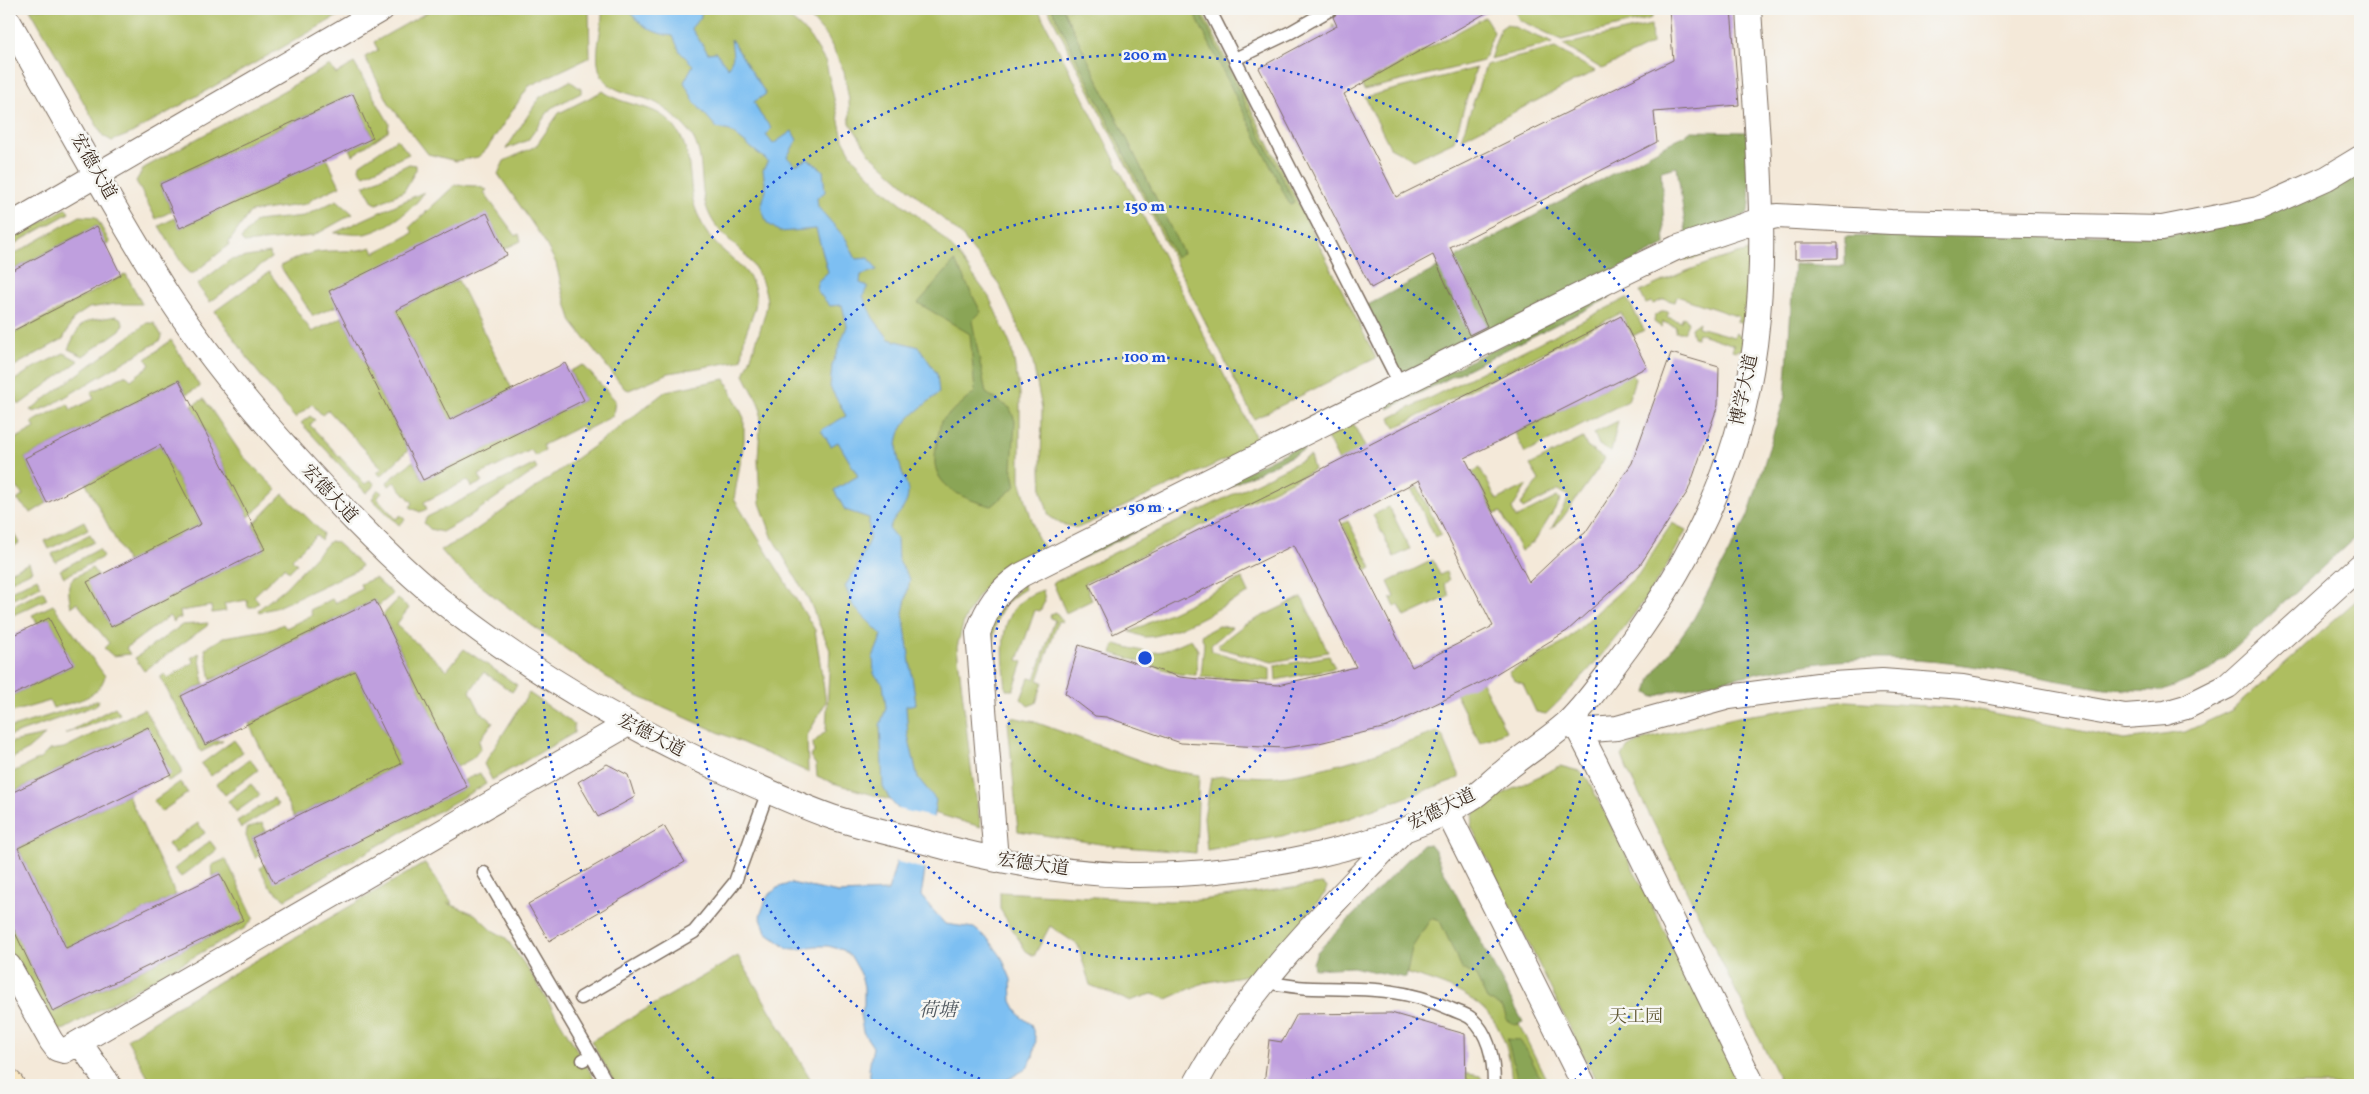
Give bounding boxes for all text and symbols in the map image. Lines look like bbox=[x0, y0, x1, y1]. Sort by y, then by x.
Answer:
text: 200 m bbox=[1123, 46, 1167, 67]
street label: 宏德大道 bbox=[64, 130, 122, 204]
text: 150 m bbox=[1125, 197, 1165, 218]
text: 100 m bbox=[1124, 348, 1167, 369]
street label: 博学大道 bbox=[1725, 352, 1765, 428]
street label: 宏德大道 bbox=[295, 459, 363, 529]
text: 50 m bbox=[1128, 498, 1162, 519]
centre of rings bbox=[1136, 649, 1154, 667]
street label: 宏德大道 bbox=[613, 709, 689, 763]
street label: 宏德大道 bbox=[1404, 783, 1480, 837]
street label: 宏德大道 bbox=[996, 848, 1070, 882]
water label: 荷塘 bbox=[919, 998, 960, 1024]
park label: 天工园 bbox=[1609, 1005, 1663, 1030]

